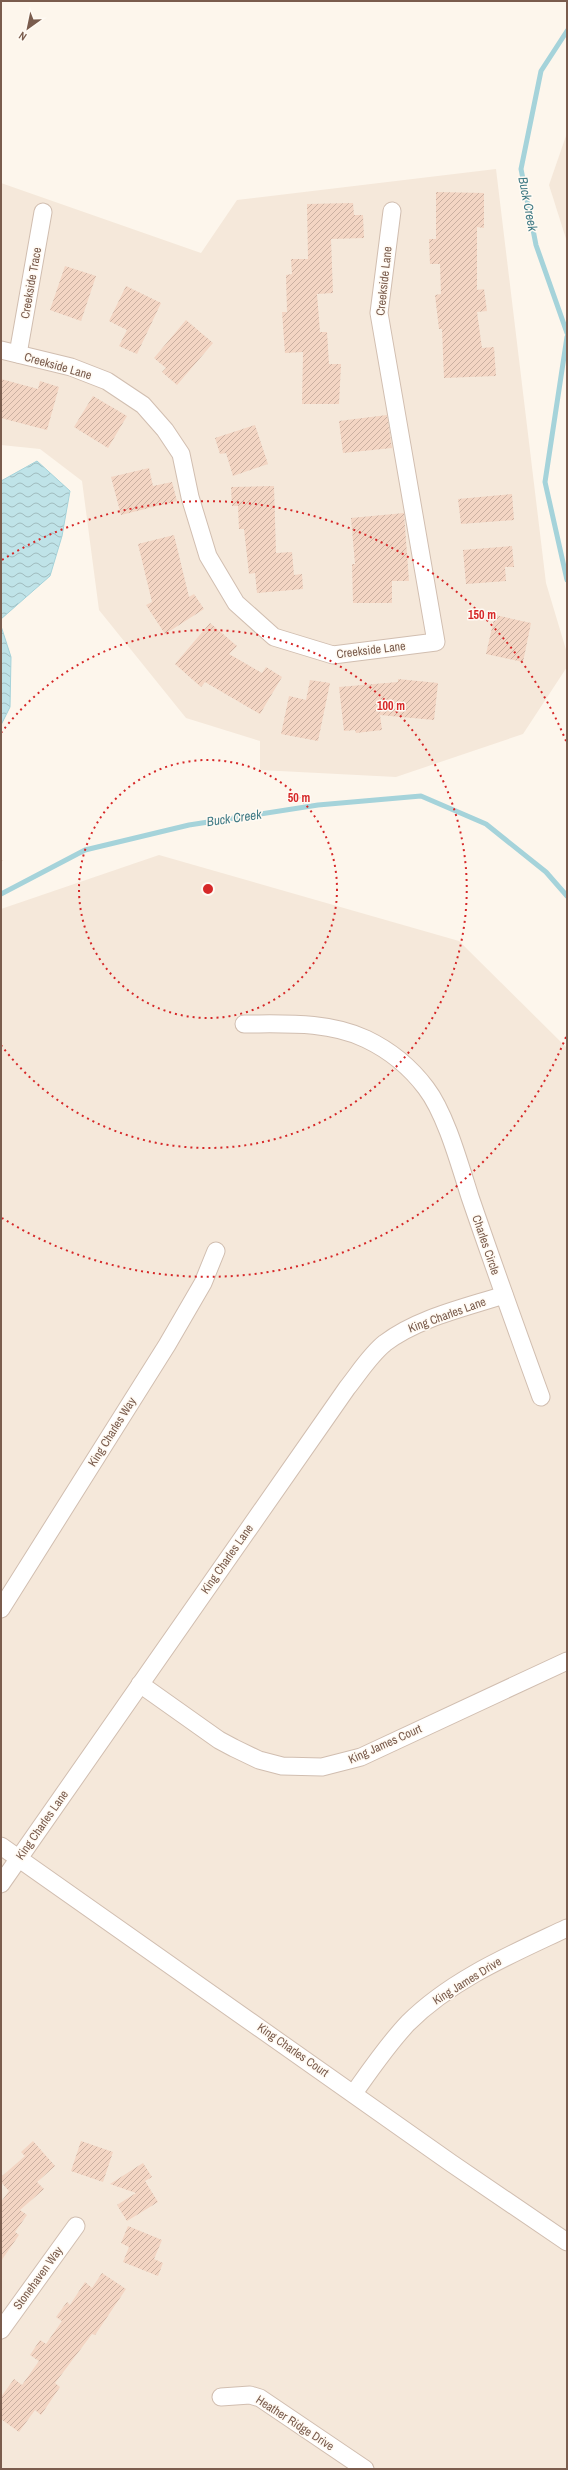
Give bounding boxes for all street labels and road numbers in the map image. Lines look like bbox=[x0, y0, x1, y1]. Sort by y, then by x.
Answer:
street label: Creekside Trace bbox=[17, 246, 45, 320]
street label: Creekside Lane bbox=[372, 246, 396, 316]
street label: Creekside Lane bbox=[22, 349, 94, 383]
street label: Creekside Lane bbox=[336, 638, 406, 662]
street label: Charles Circle bbox=[468, 1213, 504, 1277]
street label: King Charles Lane bbox=[406, 1294, 488, 1336]
street label: King Charles Way bbox=[84, 1394, 140, 1470]
street label: King Charles Lane bbox=[197, 1521, 257, 1597]
street label: King James Court bbox=[346, 1721, 424, 1767]
street label: King Charles Lane bbox=[12, 1787, 72, 1863]
street label: King James Drive bbox=[430, 1953, 504, 2009]
street label: King Charles Court bbox=[254, 2019, 332, 2081]
street label: Stonehaven Way bbox=[10, 2243, 66, 2313]
street label: Heather Ridge Drive bbox=[253, 2392, 337, 2454]

